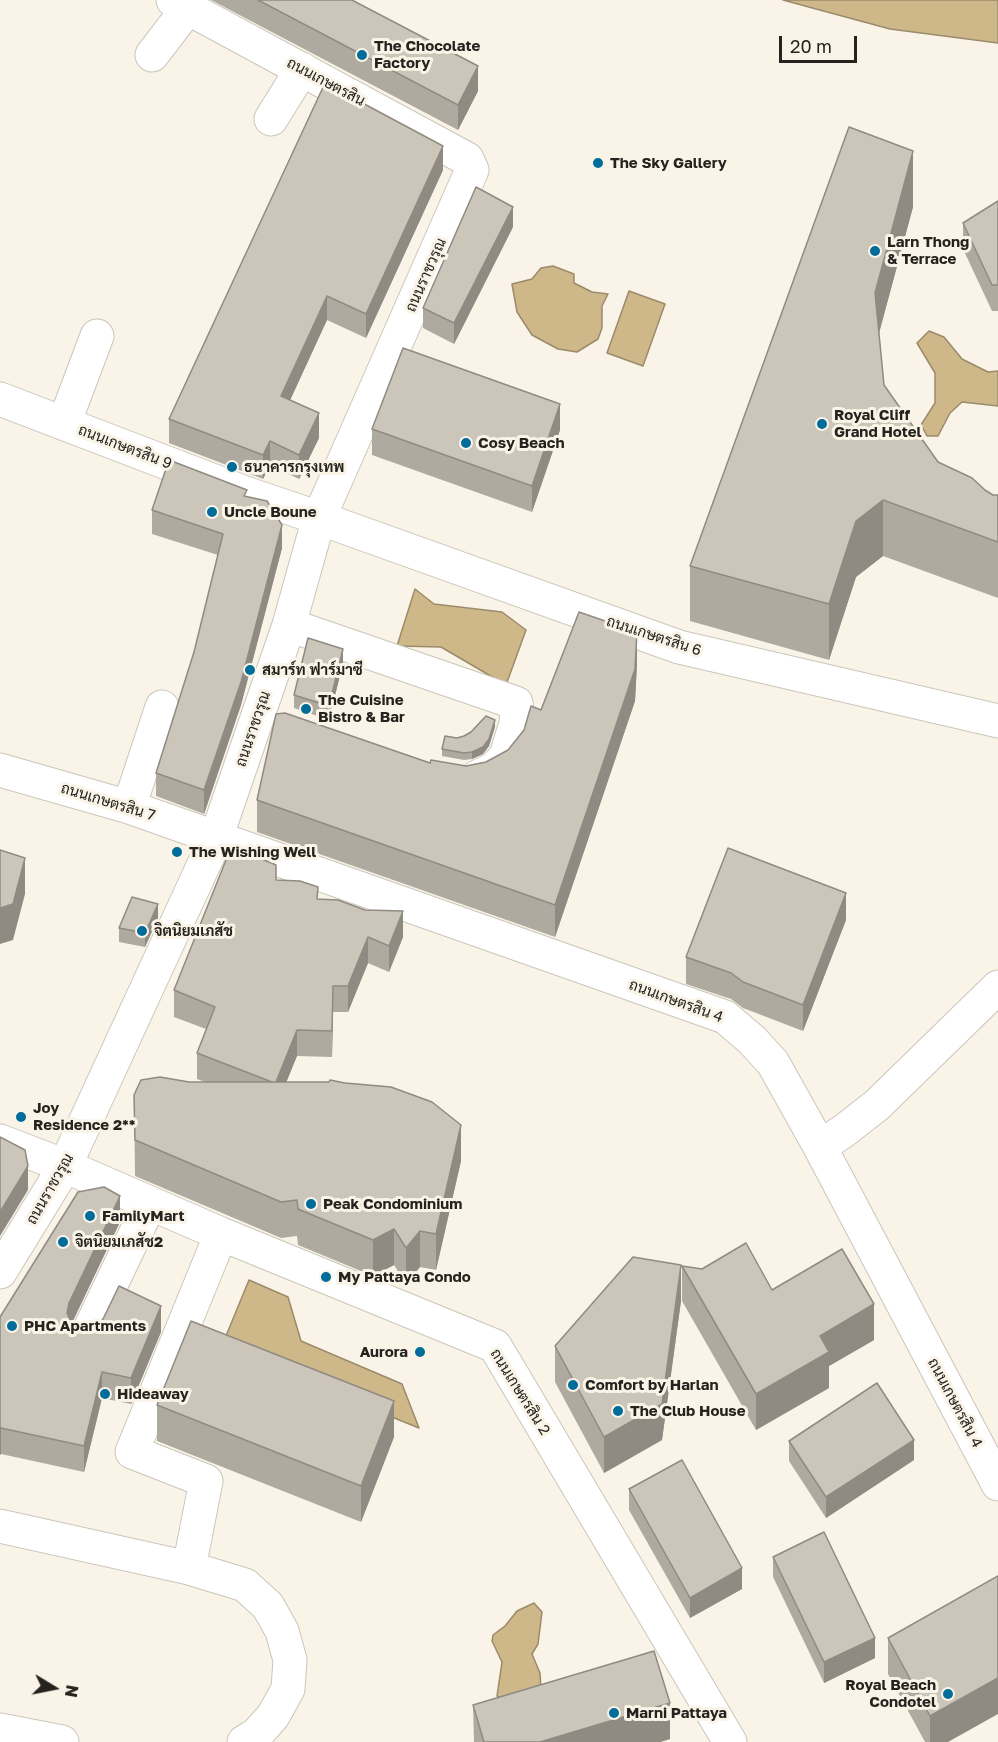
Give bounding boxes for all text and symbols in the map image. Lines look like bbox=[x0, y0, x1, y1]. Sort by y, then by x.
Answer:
scale bar bbox=[782, 24, 860, 62]
text: 20 m bbox=[790, 35, 832, 57]
place label: The Chocolate Factory bbox=[374, 37, 480, 72]
marker: The Chocolate Factory bbox=[355, 48, 369, 62]
street label: ถนนเกษตรสิน bbox=[284, 54, 368, 110]
place label: The Sky Gallery bbox=[610, 154, 727, 172]
marker: The Sky Gallery bbox=[591, 156, 605, 170]
place label: Larn Thong & Terrace bbox=[887, 233, 969, 268]
street label: ถนนราชวรุณ bbox=[402, 235, 450, 315]
marker: Larn Thong & Terrace bbox=[868, 244, 882, 258]
place label: Royal Cliff Grand Hotel bbox=[834, 406, 922, 441]
marker: Royal Cliff Grand Hotel bbox=[815, 417, 829, 431]
street label: ถนนเกษตรสิน 9 bbox=[76, 421, 174, 473]
place label: Cosy Beach bbox=[478, 434, 564, 452]
marker: Cosy Beach bbox=[459, 436, 473, 450]
place label: ธนาคารกรุงเทพ bbox=[244, 458, 344, 476]
marker: ธนาคารกรุงเทพ bbox=[225, 460, 239, 474]
place label: Uncle Boune bbox=[224, 503, 317, 521]
marker: Uncle Boune bbox=[205, 505, 219, 519]
street label: ถนนเกษตรสิน 6 bbox=[604, 612, 704, 660]
place label: สมาร์ท ฟาร์มาซี bbox=[262, 661, 363, 679]
marker: สมาร์ท ฟาร์มาซี bbox=[243, 663, 257, 677]
street label: ถนนราชวรุณ bbox=[232, 689, 274, 769]
place label: The Cuisine Bistro & Bar bbox=[318, 691, 405, 726]
marker: The Cuisine Bistro & Bar bbox=[299, 702, 313, 716]
street label: ถนนเกษตรสิน 7 bbox=[59, 779, 157, 825]
place label: The Wishing Well bbox=[189, 843, 316, 861]
marker: The Wishing Well bbox=[170, 845, 184, 859]
place label: จิตนิยมเภสัช bbox=[154, 922, 233, 940]
marker: จิตนิยมเภสัช bbox=[135, 924, 149, 938]
street label: ถนนเกษตรสิน 4 bbox=[627, 976, 725, 1026]
place label: Joy Residence 2** bbox=[33, 1099, 136, 1134]
marker: Joy Residence 2** bbox=[14, 1110, 28, 1124]
street label: ถนนราชวรุณ bbox=[22, 1150, 78, 1228]
place label: Peak Condominium bbox=[323, 1195, 462, 1213]
marker: Peak Condominium bbox=[304, 1197, 318, 1211]
place label: FamilyMart bbox=[102, 1207, 184, 1225]
marker: FamilyMart bbox=[83, 1209, 97, 1223]
place label: จิตนิยมเภสัช2 bbox=[75, 1233, 163, 1251]
marker: จิตนิยมเภสัช2 bbox=[56, 1235, 70, 1249]
place label: My Pattaya Condo bbox=[338, 1268, 471, 1286]
marker: My Pattaya Condo bbox=[319, 1270, 333, 1284]
place label: PHC Apartments bbox=[24, 1317, 146, 1335]
marker: PHC Apartments bbox=[5, 1319, 19, 1333]
place label: Aurora bbox=[360, 1343, 408, 1361]
marker: Aurora bbox=[413, 1345, 427, 1359]
street label: ถนนเกษตรสิน 2 bbox=[486, 1346, 554, 1438]
street label: ถนนเกษตรสิน 4 bbox=[924, 1355, 986, 1451]
place label: Comfort by Harlan bbox=[585, 1376, 718, 1394]
marker: Comfort by Harlan bbox=[566, 1378, 580, 1392]
place label: Hideaway bbox=[117, 1385, 189, 1403]
marker: Hideaway bbox=[98, 1387, 112, 1401]
place label: The Club House bbox=[630, 1402, 746, 1420]
marker: The Club House bbox=[611, 1404, 625, 1418]
north arrow bbox=[24, 1658, 84, 1718]
place label: Royal Beach Condotel bbox=[845, 1676, 936, 1711]
text: N bbox=[61, 1683, 83, 1699]
marker: Royal Beach Condotel bbox=[941, 1687, 955, 1701]
place label: Marni Pattaya bbox=[626, 1704, 727, 1722]
marker: Marni Pattaya bbox=[607, 1706, 621, 1720]

